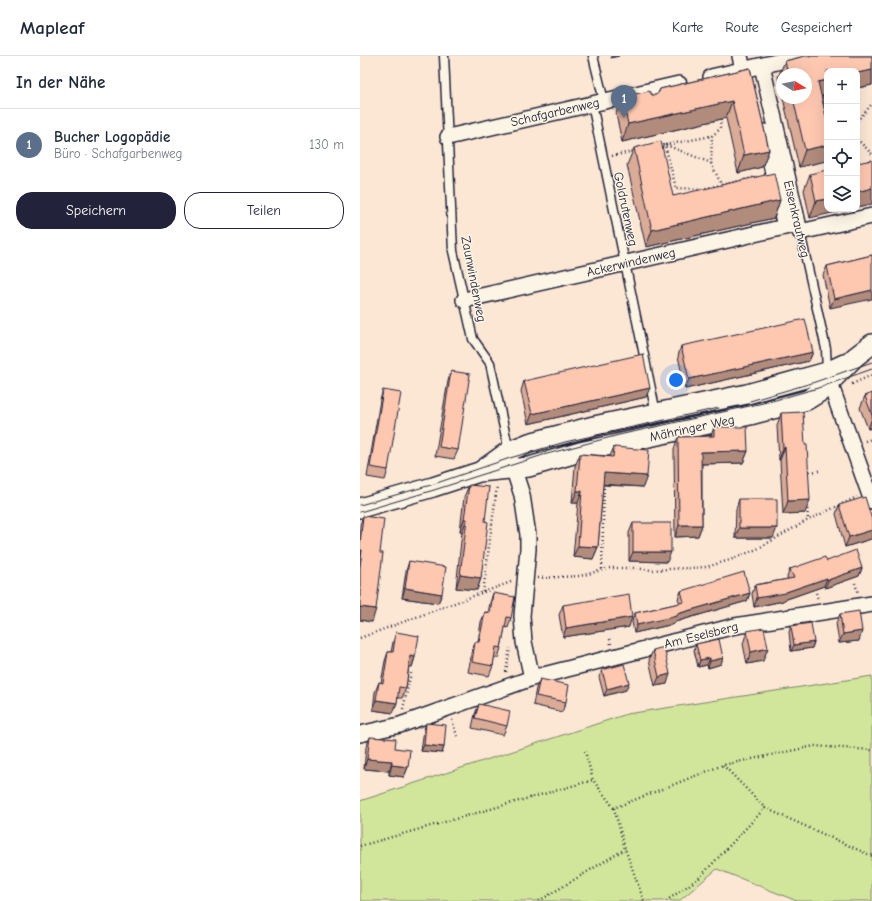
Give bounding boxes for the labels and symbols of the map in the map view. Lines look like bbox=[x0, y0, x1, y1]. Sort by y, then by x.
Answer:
north arrow bbox=[776, 68, 812, 104]
pin: 1 bbox=[611, 85, 637, 118]
street label: Schafgarbenweg bbox=[509, 94, 601, 130]
street label: Goldrutenweg bbox=[611, 170, 641, 248]
street label: Eisenkrautweg bbox=[781, 179, 813, 259]
street label: Zaunwindenweg bbox=[458, 235, 490, 323]
street label: Ackerwindenweg bbox=[585, 244, 677, 280]
your location bbox=[666, 370, 686, 390]
street label: Mähringer Weg bbox=[648, 412, 736, 444]
street label: Am Eselsberg bbox=[662, 619, 740, 651]

